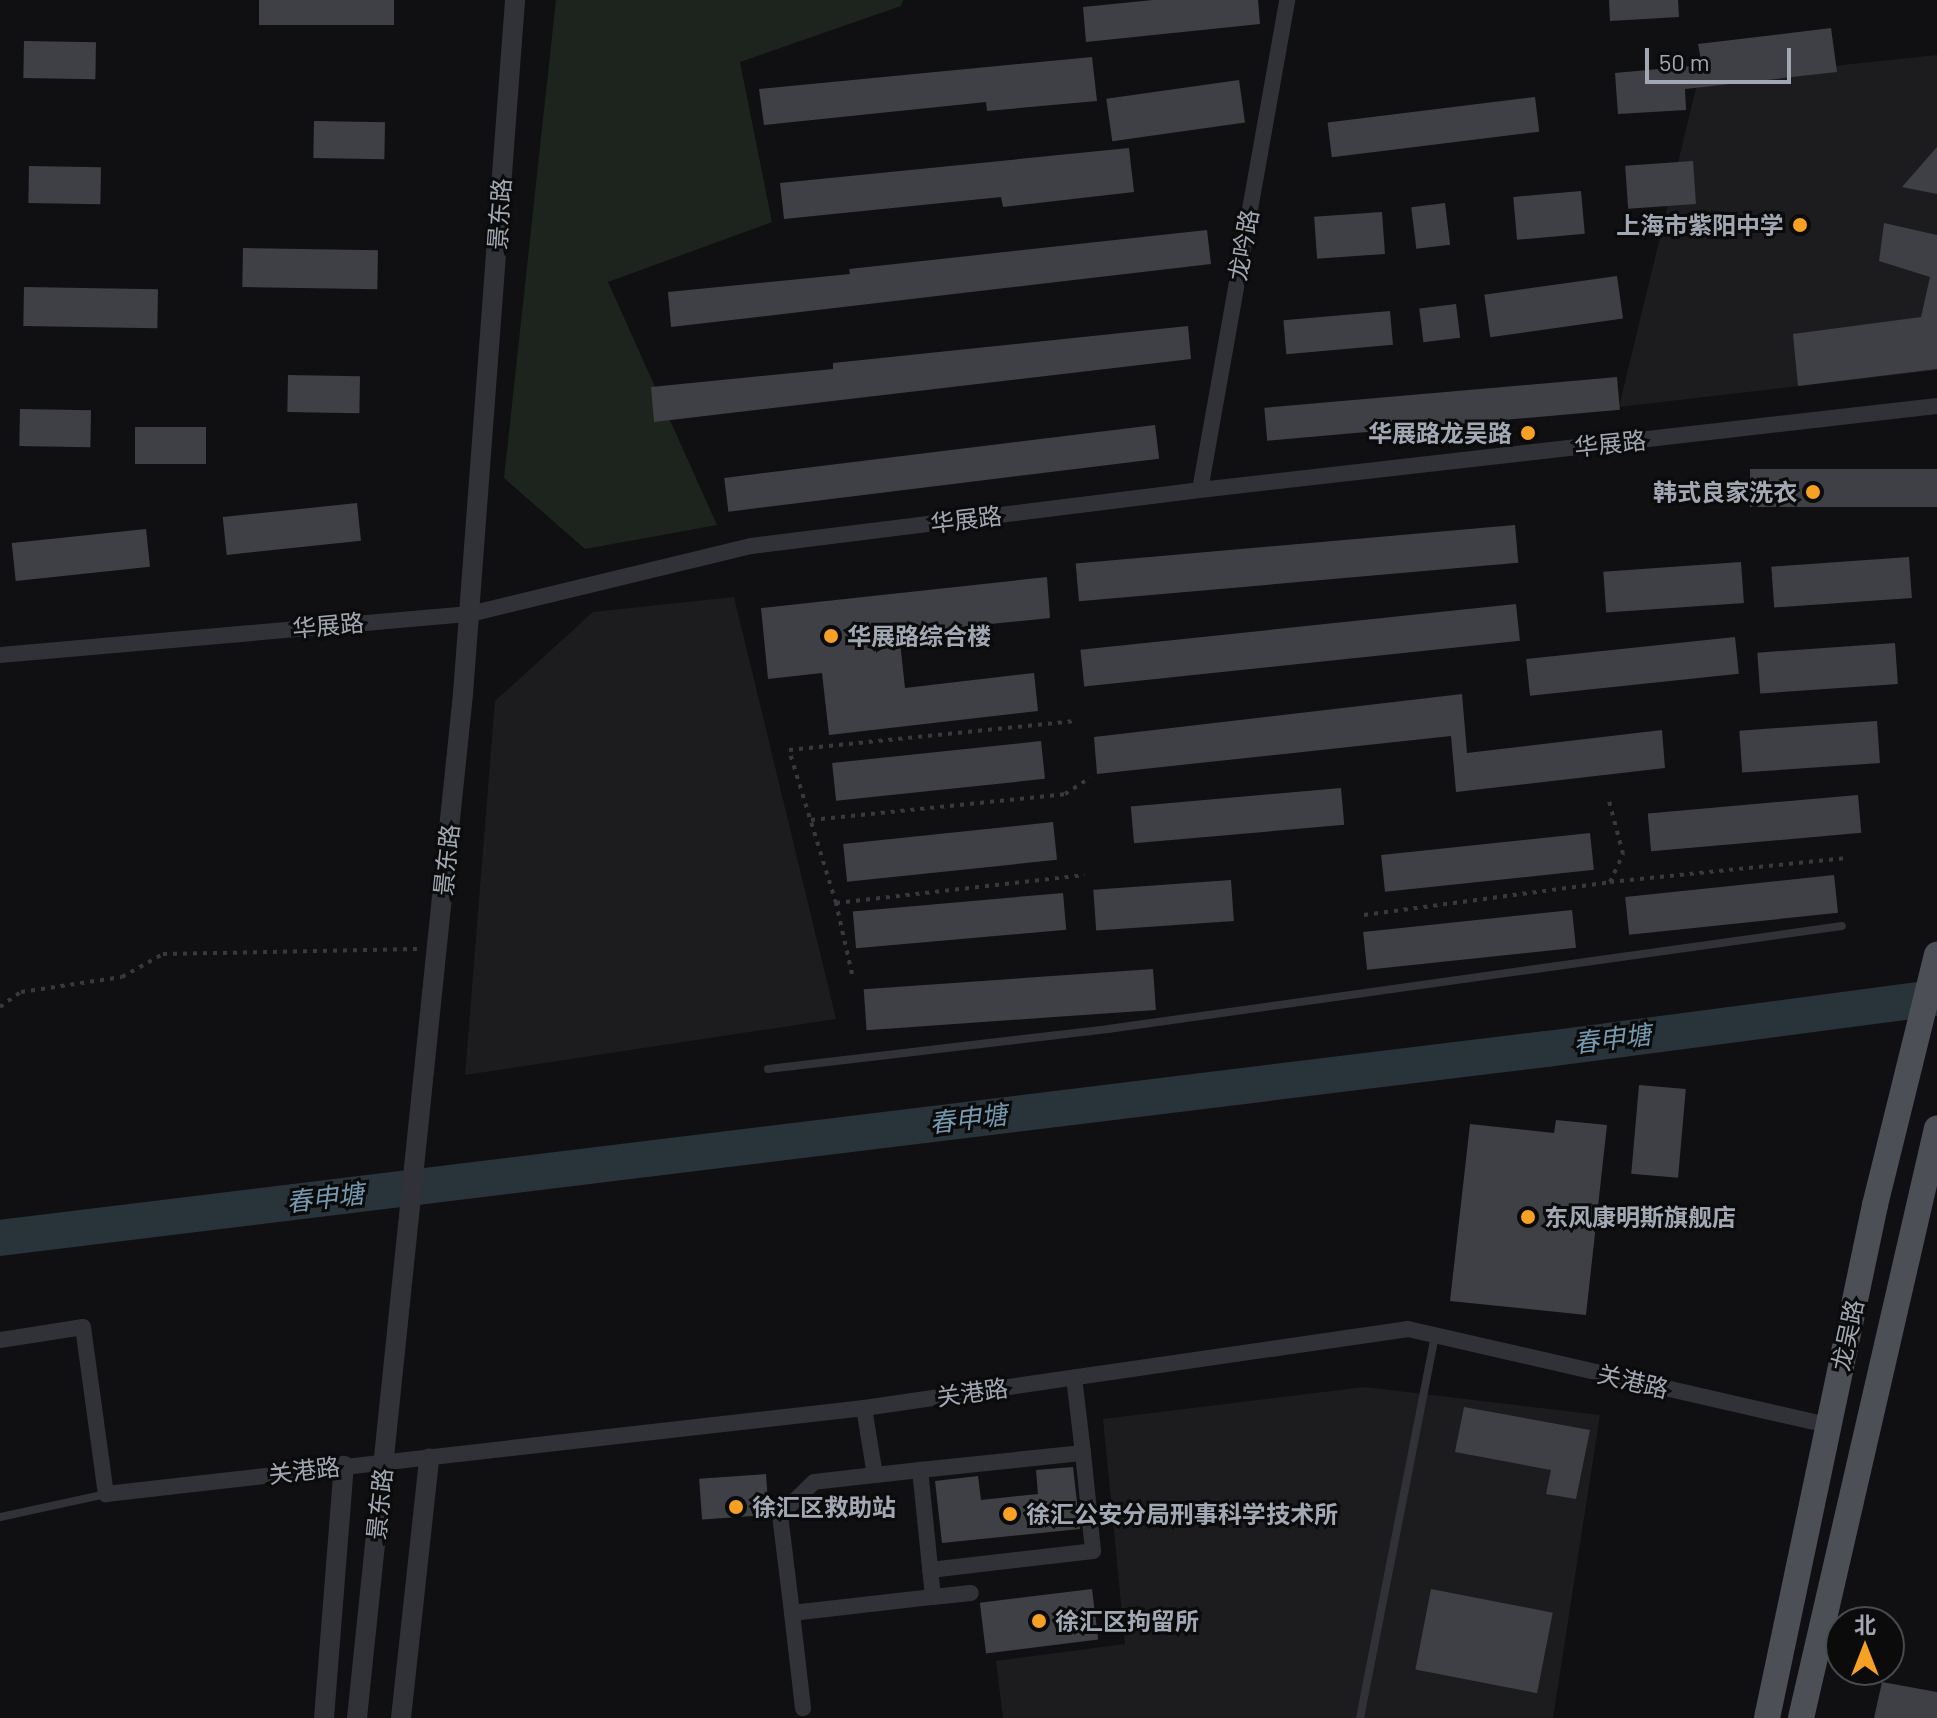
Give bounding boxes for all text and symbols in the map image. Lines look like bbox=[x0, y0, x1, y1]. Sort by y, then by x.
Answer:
scale bar bbox=[1649, 32, 1795, 82]
text: 50 m bbox=[1659, 47, 1710, 76]
street label: 景东路 bbox=[482, 177, 516, 251]
street label: 龙吟路 bbox=[1223, 207, 1263, 283]
place label: 上海市紫阳中学 bbox=[1616, 211, 1784, 239]
marker: 上海市紫阳中学 bbox=[1791, 216, 1809, 234]
place label: 华展路龙吴路 bbox=[1368, 419, 1512, 447]
marker: 华展路龙吴路 bbox=[1519, 424, 1537, 442]
street label: 华展路 bbox=[1573, 425, 1647, 461]
place label: 韩式良家洗衣 bbox=[1653, 478, 1797, 506]
marker: 韩式良家洗衣 bbox=[1804, 483, 1822, 501]
street label: 华展路 bbox=[929, 500, 1003, 538]
street label: 华展路 bbox=[291, 608, 365, 642]
place label: 华展路综合楼 bbox=[847, 622, 991, 650]
marker: 华展路综合楼 bbox=[822, 627, 840, 645]
street label: 景东路 bbox=[428, 823, 464, 897]
water label: 春申塘 bbox=[1571, 1018, 1653, 1058]
water label: 春申塘 bbox=[927, 1098, 1009, 1138]
water label: 春申塘 bbox=[284, 1177, 366, 1217]
place label: 东风康明斯旗舰店 bbox=[1544, 1203, 1736, 1231]
marker: 东风康明斯旗舰店 bbox=[1519, 1208, 1537, 1226]
street label: 龙吴路 bbox=[1825, 1297, 1869, 1373]
street label: 关港路 bbox=[1595, 1359, 1671, 1403]
street label: 关港路 bbox=[934, 1373, 1010, 1411]
street label: 关港路 bbox=[267, 1451, 341, 1489]
street label: 景东路 bbox=[361, 1467, 397, 1541]
place label: 徐汇区救助站 bbox=[752, 1493, 896, 1521]
marker: 徐汇区救助站 bbox=[727, 1498, 745, 1516]
place label: 徐汇公安分局刑事科学技术所 bbox=[1026, 1500, 1338, 1528]
marker: 徐汇公安分局刑事科学技术所 bbox=[1001, 1505, 1019, 1523]
north arrow bbox=[1825, 1606, 1905, 1686]
place label: 徐汇区拘留所 bbox=[1055, 1607, 1199, 1635]
text: 北 bbox=[1854, 1611, 1876, 1637]
marker: 徐汇区拘留所 bbox=[1030, 1612, 1048, 1630]

